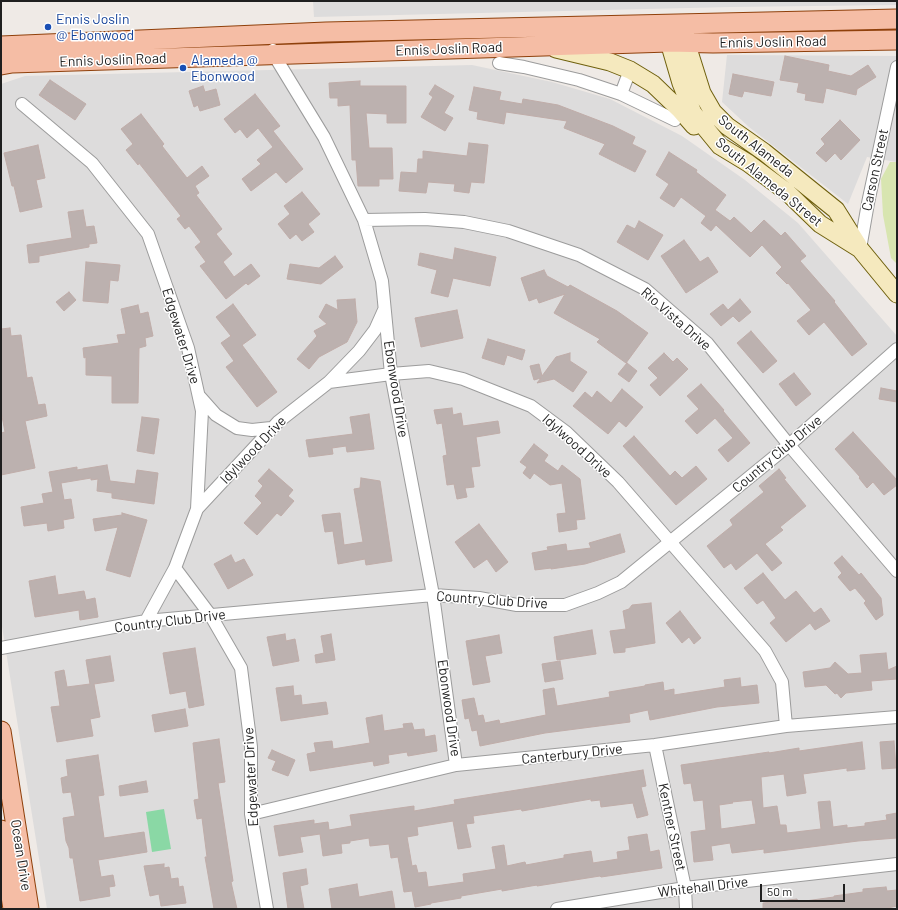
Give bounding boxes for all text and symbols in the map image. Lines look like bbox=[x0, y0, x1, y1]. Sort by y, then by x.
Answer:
place label: Ennis Joslin @ Ebonwood bbox=[56, 11, 134, 44]
marker: Ennis Joslin @ Ebonwood bbox=[43, 22, 53, 32]
street label: Ennis Joslin Road bbox=[719, 33, 827, 51]
street label: Ennis Joslin Road bbox=[395, 39, 503, 59]
street label: Ennis Joslin Road bbox=[59, 50, 167, 70]
place label: Alameda @ Ebonwood bbox=[191, 52, 258, 84]
marker: Alameda @ Ebonwood bbox=[178, 63, 188, 73]
street label: South Alameda bbox=[715, 111, 797, 181]
street label: Carson Street bbox=[858, 127, 892, 213]
street label: South Alameda Street bbox=[712, 134, 826, 230]
street label: Rio Vista Drive bbox=[638, 284, 714, 354]
street label: Edgewater Drive bbox=[158, 286, 204, 386]
street label: Ebonwood Drive bbox=[380, 339, 412, 439]
street label: Idylwood Drive bbox=[539, 410, 615, 482]
street label: Country Club Drive bbox=[729, 412, 825, 496]
street label: Idylwood Drive bbox=[216, 413, 290, 487]
street label: Country Club Drive bbox=[436, 588, 548, 612]
street label: Country Club Drive bbox=[113, 606, 227, 636]
street label: Ebonwood Drive bbox=[434, 658, 464, 758]
street label: Edgewater Drive bbox=[240, 727, 262, 827]
street label: Canterbury Drive bbox=[521, 740, 623, 768]
street label: Kentner Street bbox=[654, 781, 690, 873]
street label: Ocean Drive bbox=[7, 818, 35, 892]
street label: Whitehall Drive bbox=[657, 873, 749, 901]
scale bar bbox=[762, 876, 847, 902]
text: 50 m bbox=[767, 884, 792, 898]

